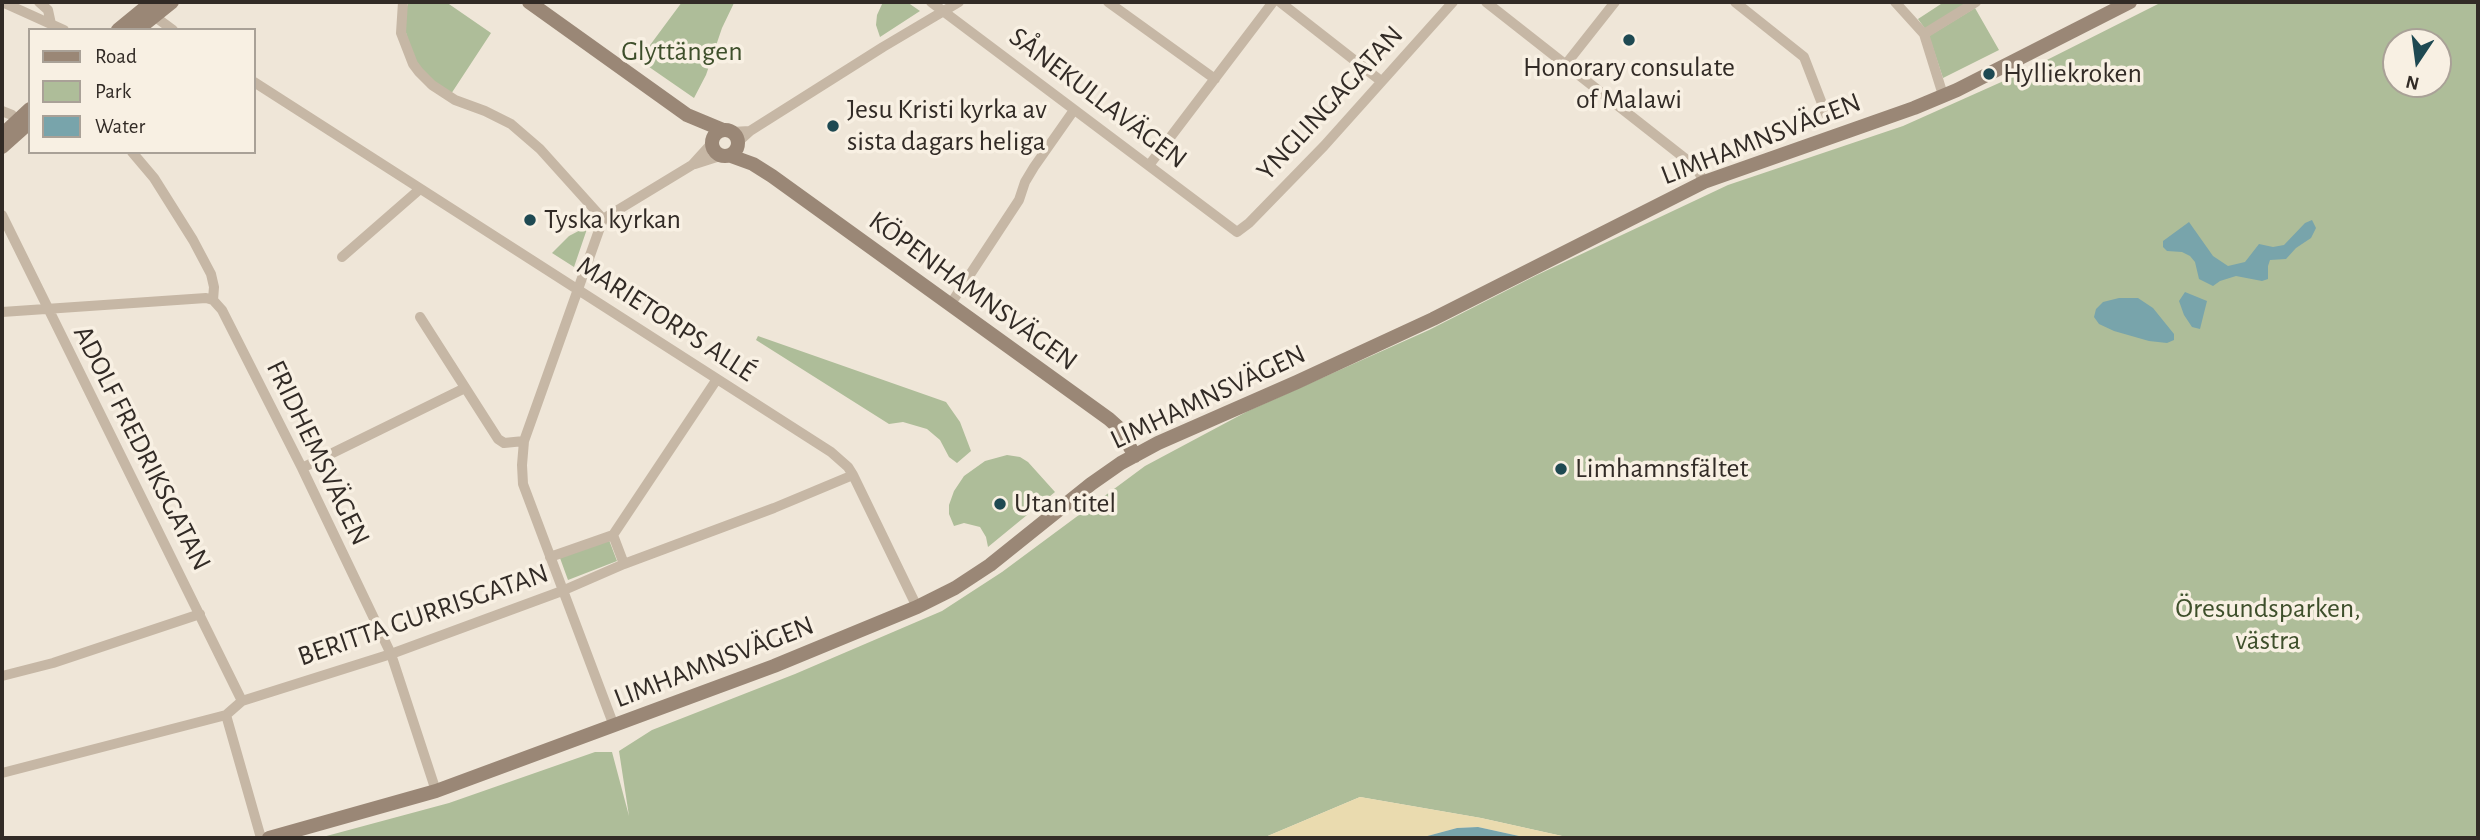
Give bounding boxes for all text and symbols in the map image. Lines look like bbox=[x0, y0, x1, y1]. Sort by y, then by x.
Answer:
street label: YNGLINGAGATAN bbox=[1250, 19, 1410, 187]
street label: SÅNEKULLAVÄGEN bbox=[1002, 20, 1194, 176]
legend bbox=[28, 28, 256, 154]
north arrow bbox=[2382, 28, 2452, 98]
marker: Honorary consulate of Malawi bbox=[1621, 32, 1637, 48]
park label: Glyttängen bbox=[621, 35, 743, 69]
text: Road bbox=[95, 46, 137, 67]
place label: Honorary consulate of Malawi bbox=[1523, 51, 1735, 117]
place label: Hylliekroken bbox=[2003, 57, 2142, 91]
marker: Hylliekroken bbox=[1981, 66, 1997, 82]
text: N bbox=[2404, 71, 2421, 93]
text: Park bbox=[95, 81, 131, 102]
street label: LIMHAMNSVÄGEN bbox=[1656, 85, 1866, 193]
place label: Jesu Kristi kyrka av sista dagars heliga bbox=[847, 93, 1047, 159]
text: Water bbox=[95, 116, 145, 137]
marker: Jesu Kristi kyrka av sista dagars heliga bbox=[825, 118, 841, 134]
place label: Tyska kyrkan bbox=[544, 203, 681, 237]
street label: KÖPENHAMNSVÄGEN bbox=[862, 204, 1084, 378]
marker: Tyska kyrkan bbox=[522, 212, 538, 228]
street label: MARIETORPS ALLÉ bbox=[570, 249, 762, 389]
street label: ADOLF FREDRIKSGATAN bbox=[66, 320, 218, 576]
street label: LIMHAMNSVÄGEN bbox=[1105, 337, 1311, 457]
street label: FRIDHEMSVÄGEN bbox=[259, 355, 377, 551]
place label: Limhamnsfältet bbox=[1575, 452, 1748, 486]
marker: Limhamnsfältet bbox=[1553, 461, 1569, 477]
place label: Utan titel bbox=[1014, 487, 1116, 521]
marker: Utan titel bbox=[992, 496, 1008, 512]
street label: BERITTA GURRISGATAN bbox=[293, 556, 553, 674]
park label: Öresundsparken, västra bbox=[2175, 592, 2361, 658]
street label: LIMHAMNSVÄGEN bbox=[609, 608, 819, 716]

